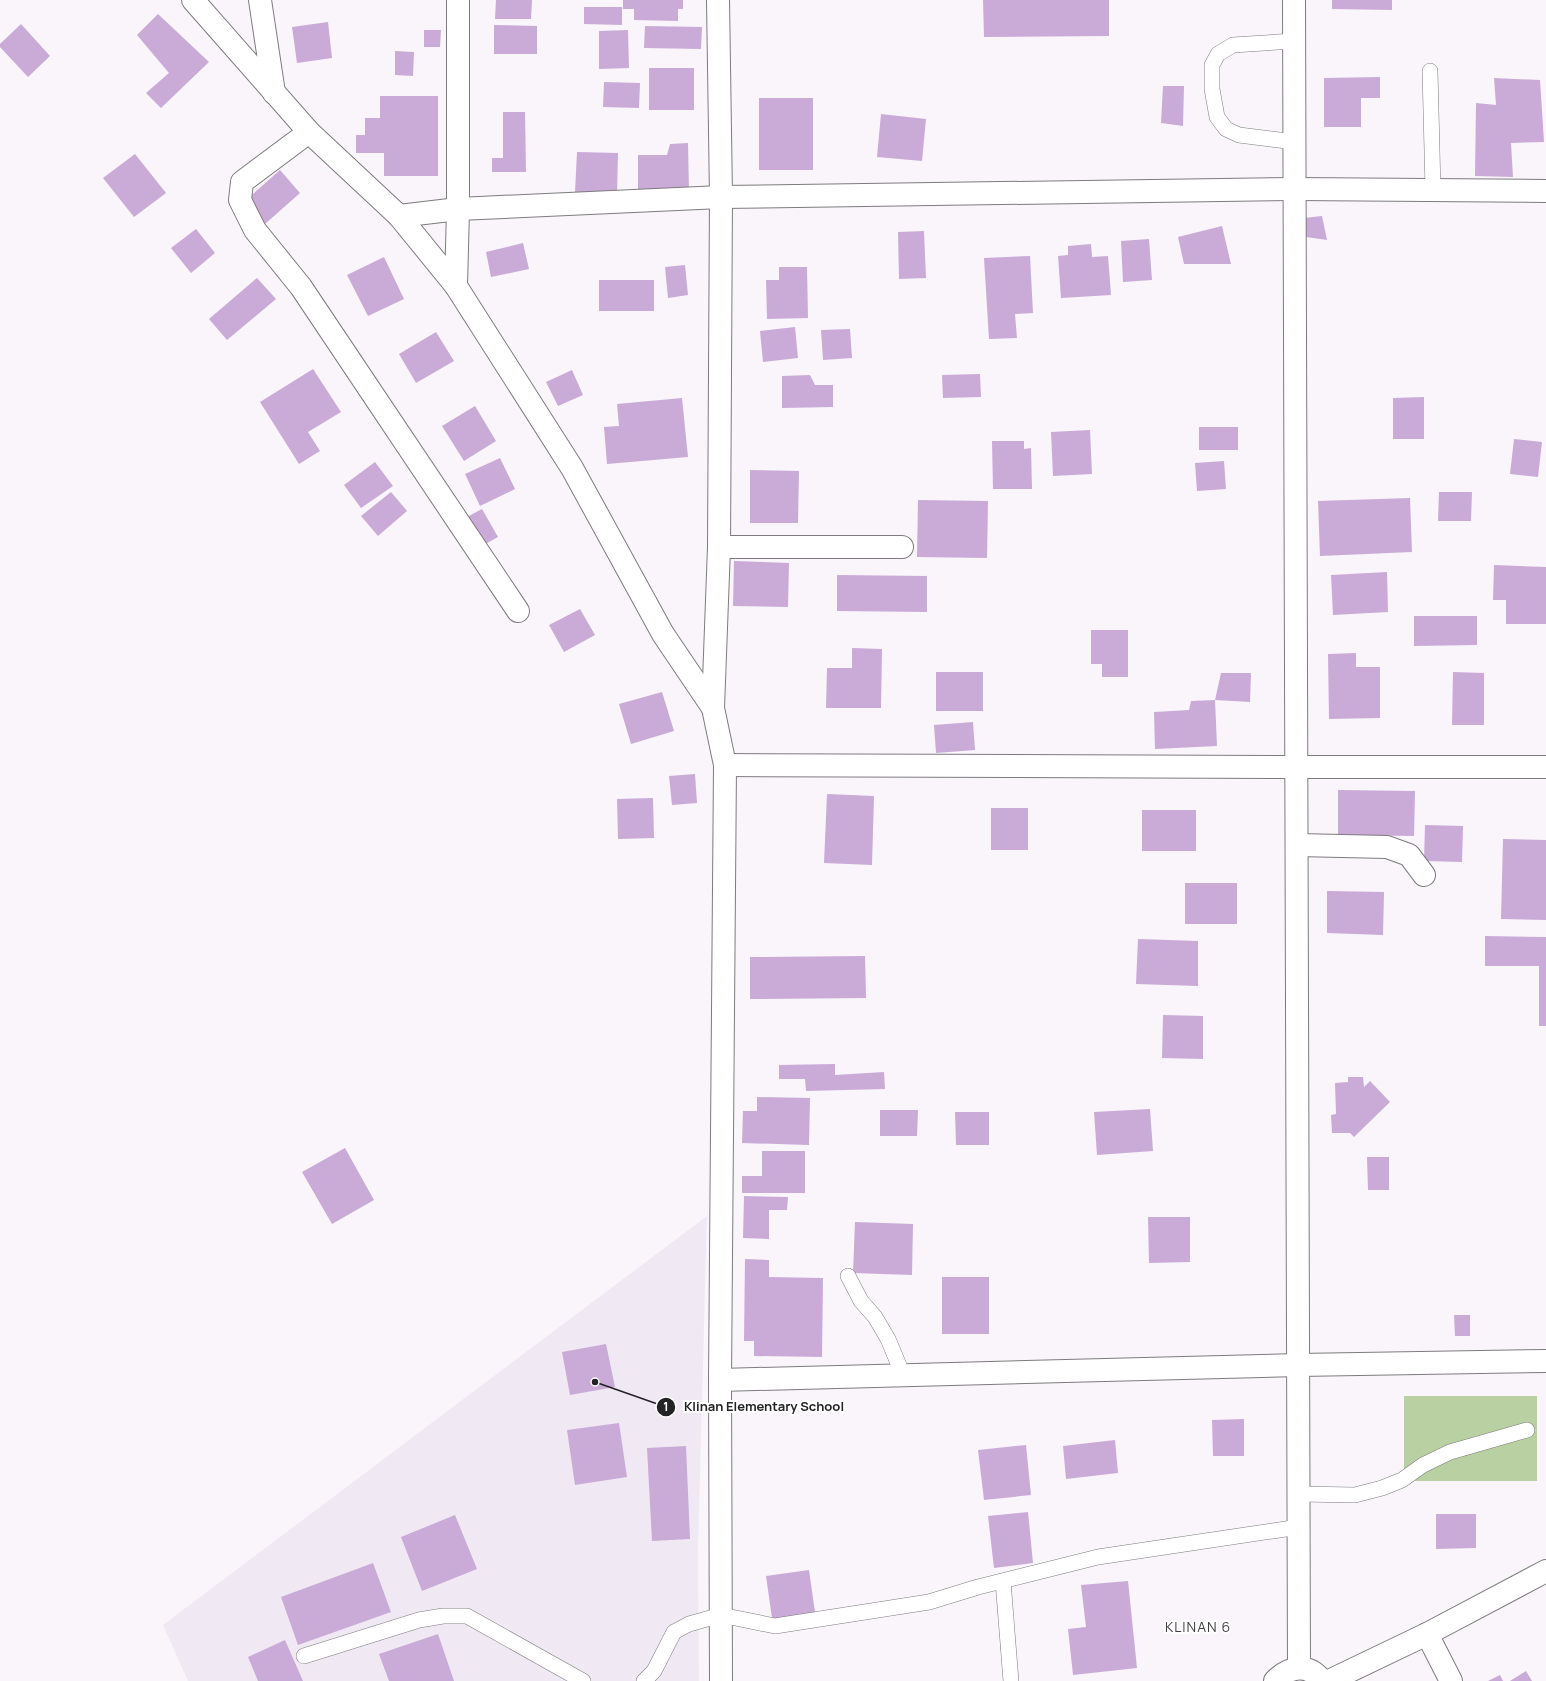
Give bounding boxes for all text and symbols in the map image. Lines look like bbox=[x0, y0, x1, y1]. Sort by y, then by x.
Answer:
callout: Klinan Elementary School bbox=[656, 1394, 852, 1419]
text: Klinan Elementary School bbox=[684, 1397, 844, 1415]
text: 1 bbox=[663, 1398, 669, 1415]
district label: KLINAN 6 bbox=[1165, 1617, 1231, 1636]

